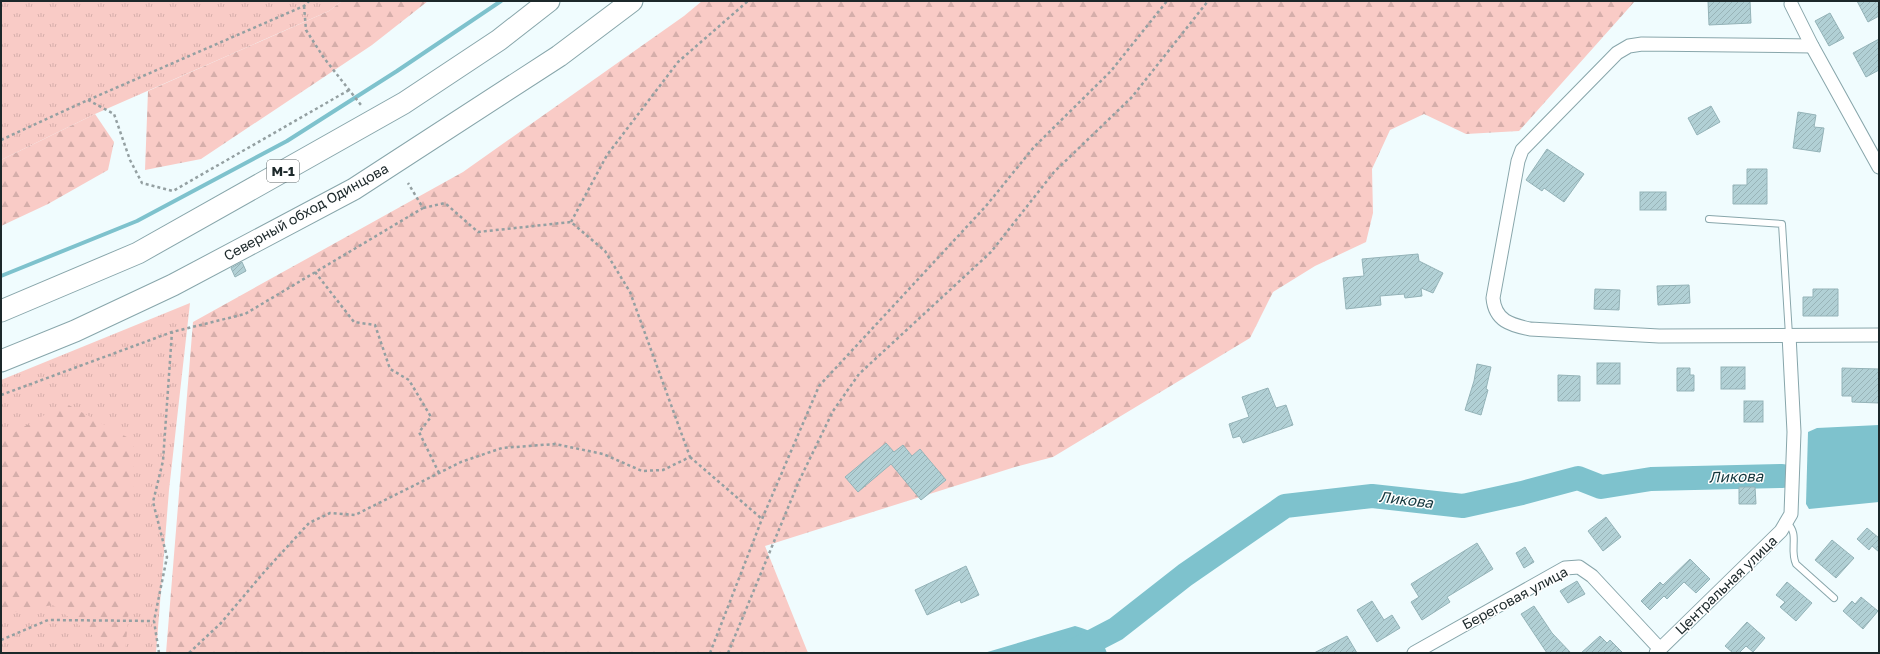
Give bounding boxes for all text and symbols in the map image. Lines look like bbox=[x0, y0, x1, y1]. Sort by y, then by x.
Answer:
street label: Северный обход Одинцова bbox=[220, 159, 391, 264]
road number: М-1 bbox=[267, 160, 299, 182]
water label: Ликова bbox=[1709, 467, 1764, 485]
water label: Ликова bbox=[1378, 487, 1435, 511]
street label: Центральная улица bbox=[1671, 532, 1780, 638]
street label: Береговая улица bbox=[1459, 563, 1570, 633]

